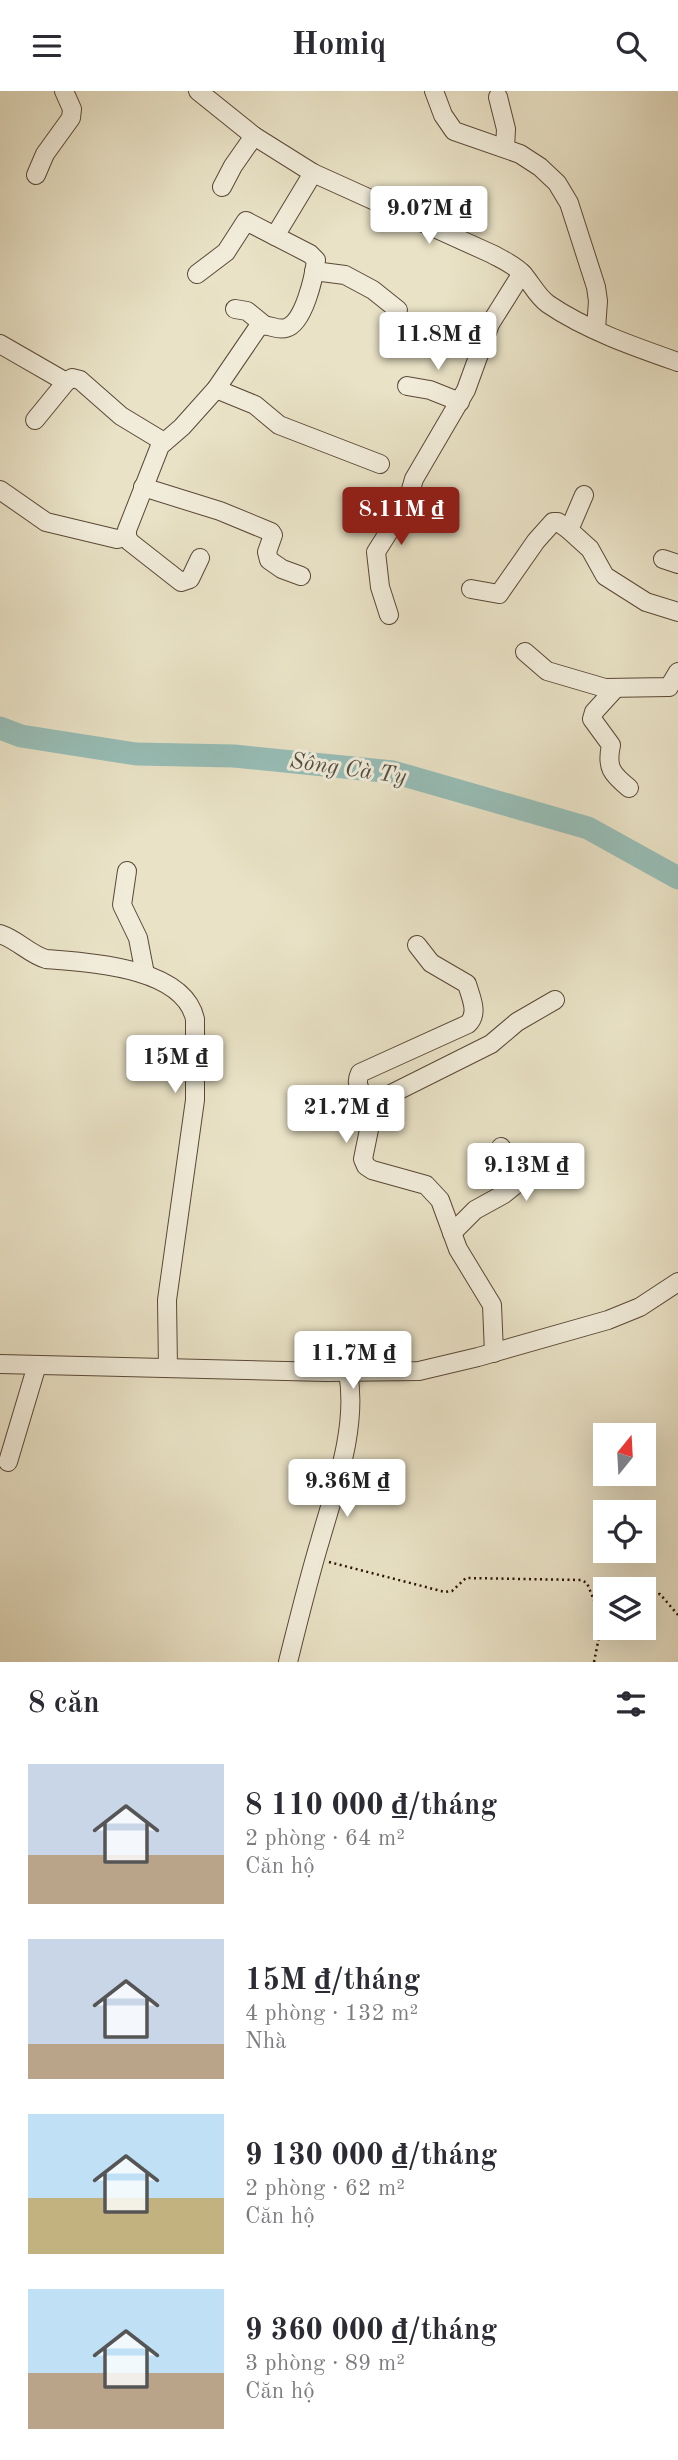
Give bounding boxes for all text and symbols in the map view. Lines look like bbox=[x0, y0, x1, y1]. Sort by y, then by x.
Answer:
icon: menu bbox=[28, 27, 66, 65]
icon: search bbox=[612, 27, 650, 65]
text: Homiq bbox=[292, 30, 386, 62]
pin: 9.07M ₫ bbox=[364, 187, 494, 246]
text: 9.07M ₫ bbox=[386, 197, 472, 220]
pin: 11.8M ₫ bbox=[373, 313, 503, 372]
text: 11.8M ₫ bbox=[395, 323, 481, 346]
pin: 8.11M ₫ bbox=[336, 487, 466, 547]
text: 8.11M ₫ bbox=[358, 498, 444, 521]
water label: Sông Cà Ty bbox=[288, 749, 408, 790]
pin: 15M ₫ bbox=[126, 1035, 224, 1095]
text: 15M ₫ bbox=[142, 1046, 208, 1069]
pin: 21.7M ₫ bbox=[281, 1086, 411, 1145]
text: 21.7M ₫ bbox=[303, 1096, 389, 1119]
pin: 9.13M ₫ bbox=[461, 1143, 591, 1203]
text: 9.13M ₫ bbox=[483, 1154, 569, 1177]
pin: 11.7M ₫ bbox=[288, 1331, 418, 1391]
text: 11.7M ₫ bbox=[310, 1342, 396, 1365]
north arrow bbox=[593, 1423, 656, 1486]
map controls bbox=[593, 1423, 656, 1640]
pin: 9.36M ₫ bbox=[282, 1459, 412, 1519]
text: 9.36M ₫ bbox=[304, 1470, 390, 1493]
button: locate bbox=[593, 1500, 656, 1563]
button: layers bbox=[593, 1577, 656, 1640]
icon: filters bbox=[612, 1685, 650, 1723]
text: 8 căn bbox=[28, 1689, 100, 1719]
text: 8 110 000 ₫/tháng bbox=[245, 1791, 497, 1821]
icon: home bbox=[84, 1792, 168, 1876]
text: 2 phòng · 64 m² bbox=[245, 1827, 405, 1850]
text: Căn hộ bbox=[245, 1855, 315, 1878]
text: 15M ₫/tháng bbox=[245, 1966, 420, 1996]
icon: home bbox=[84, 1967, 168, 2051]
text: 4 phòng · 132 m² bbox=[245, 2002, 418, 2025]
text: Nhà bbox=[245, 2030, 287, 2053]
text: 9 130 000 ₫/tháng bbox=[245, 2141, 497, 2171]
icon: home bbox=[84, 2142, 168, 2226]
text: 2 phòng · 62 m² bbox=[245, 2177, 405, 2200]
text: Căn hộ bbox=[245, 2205, 315, 2228]
text: 9 360 000 ₫/tháng bbox=[245, 2316, 497, 2346]
icon: home bbox=[84, 2317, 168, 2401]
text: 3 phòng · 89 m² bbox=[245, 2352, 405, 2375]
text: Căn hộ bbox=[245, 2380, 315, 2403]

